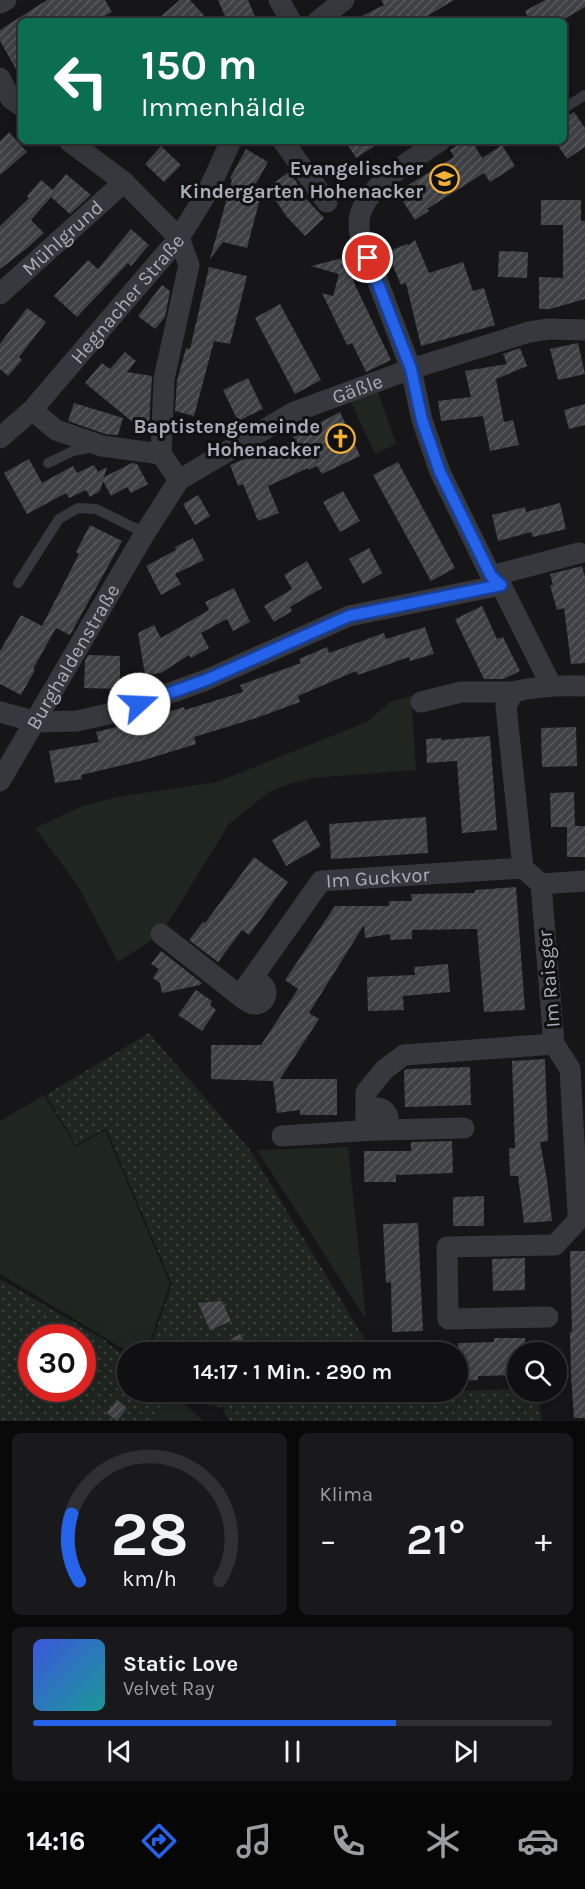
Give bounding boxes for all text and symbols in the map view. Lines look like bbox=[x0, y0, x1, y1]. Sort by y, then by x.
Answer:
text: 150 m bbox=[141, 40, 257, 90]
icon: left bbox=[42, 42, 120, 120]
text: Immenhäldle bbox=[141, 91, 305, 123]
place label: Evangelischer Kindergarten Hohenacker bbox=[180, 157, 423, 203]
school or university icon: Evangelischer Kindergarten Hohenacker bbox=[428, 163, 460, 195]
street label: Mühlgrund bbox=[17, 195, 108, 280]
street label: Hegnacher Straße bbox=[65, 229, 189, 368]
pin bbox=[342, 232, 393, 283]
icon: arrive bbox=[351, 241, 384, 274]
street label: Gäßle bbox=[329, 369, 386, 409]
place label: Baptistengemeinde Hohenacker bbox=[133, 415, 320, 461]
church icon: Baptistengemeinde Hohenacker bbox=[325, 422, 357, 454]
street label: Burghaldenstraße bbox=[21, 580, 124, 734]
position arrow bbox=[107, 672, 171, 736]
street label: Im Guckvor bbox=[325, 862, 431, 892]
street label: Im Raisger bbox=[533, 929, 565, 1029]
speed limit sign: 30 bbox=[18, 1324, 96, 1402]
map controls bbox=[507, 1342, 567, 1402]
button: search bbox=[507, 1342, 567, 1402]
text: 14:17 · 1 Min. · 290 m bbox=[193, 1359, 392, 1385]
text: Klima bbox=[320, 1483, 373, 1506]
text: 28 bbox=[110, 1498, 188, 1571]
text: 21° bbox=[406, 1513, 466, 1565]
text: − bbox=[320, 1521, 337, 1559]
text: + bbox=[535, 1521, 552, 1559]
text: km/h bbox=[122, 1566, 176, 1591]
text: Static Love bbox=[123, 1651, 238, 1677]
text: Velvet Ray bbox=[123, 1677, 215, 1700]
icon: previous bbox=[103, 1735, 136, 1768]
icon: pause bbox=[276, 1735, 309, 1768]
icon: next bbox=[449, 1735, 482, 1768]
icon: directions bbox=[138, 1820, 180, 1862]
icon: music bbox=[233, 1820, 275, 1862]
icon: phone bbox=[327, 1820, 369, 1862]
icon: climate bbox=[422, 1820, 464, 1862]
icon: car bbox=[517, 1820, 559, 1862]
text: 14:16 bbox=[26, 1825, 85, 1857]

